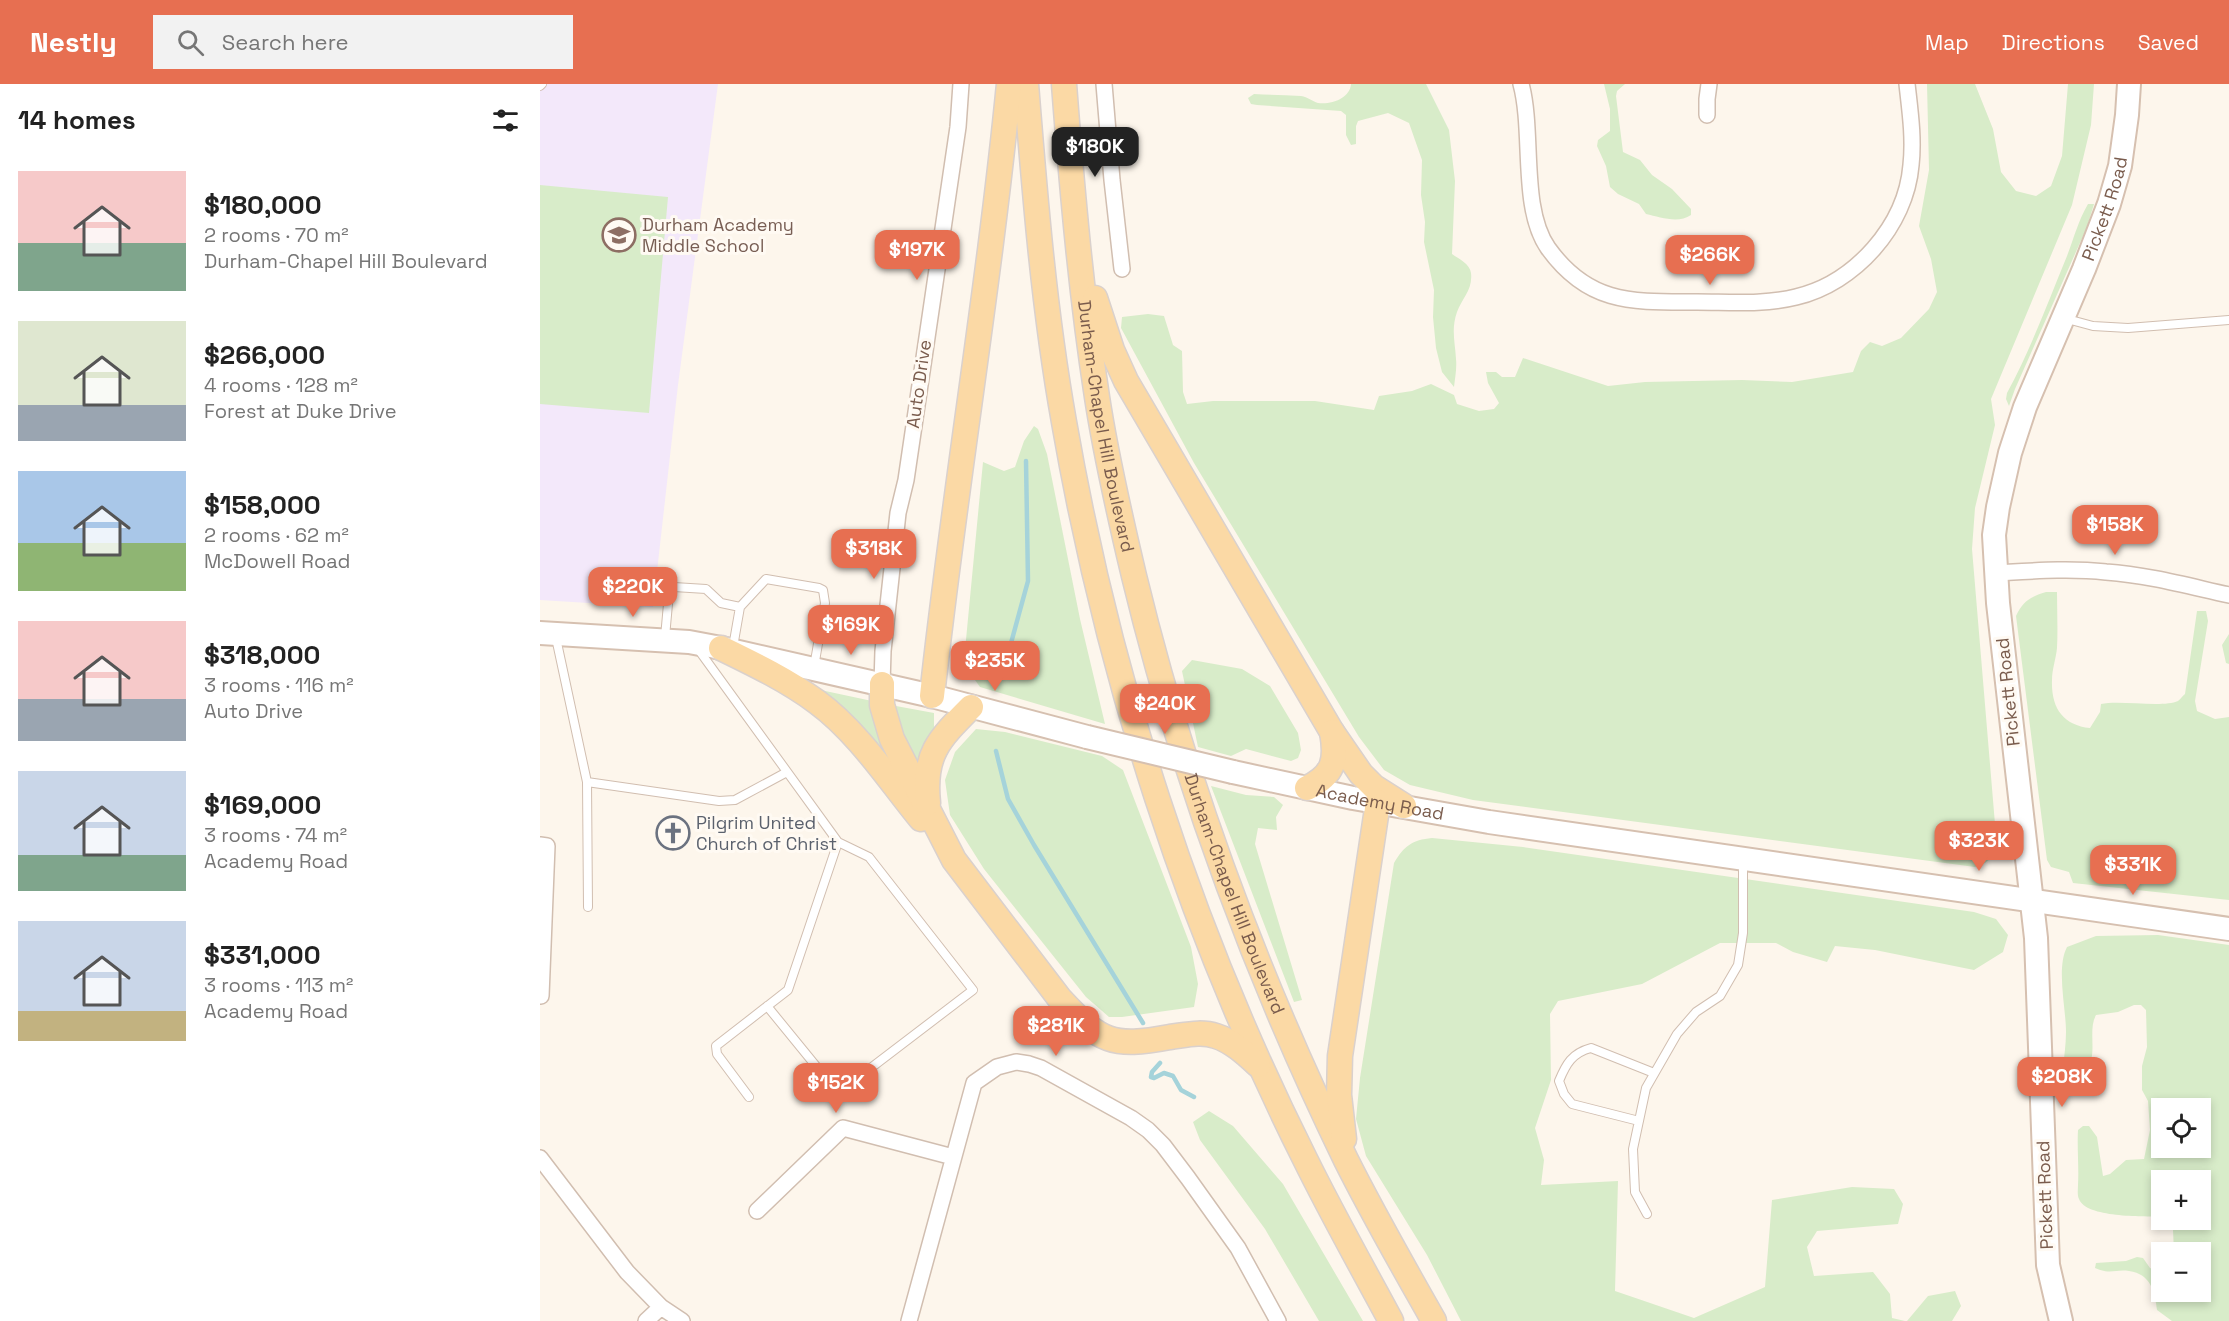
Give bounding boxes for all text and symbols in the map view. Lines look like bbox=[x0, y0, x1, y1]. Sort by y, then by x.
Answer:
search box bbox=[153, 15, 573, 69]
text: Nestly bbox=[30, 24, 117, 60]
icon: search bbox=[174, 26, 207, 59]
text: Search here bbox=[222, 28, 349, 56]
text: Map bbox=[1925, 29, 1969, 56]
text: Directions bbox=[2002, 29, 2105, 56]
text: Saved bbox=[2138, 29, 2199, 56]
text: 14 homes bbox=[18, 103, 136, 137]
icon: filters bbox=[489, 104, 522, 137]
pin: $180K bbox=[1053, 127, 1137, 178]
text: $180K bbox=[1066, 133, 1124, 159]
street label: Pickett Road bbox=[2076, 155, 2132, 264]
text: $180,000 bbox=[204, 188, 322, 222]
icon: home bbox=[66, 195, 138, 267]
place label: Durham Academy Middle School bbox=[642, 213, 794, 257]
school or university icon: Durham Academy Middle School bbox=[601, 217, 637, 253]
text: 2 rooms · 70 m² bbox=[204, 222, 348, 248]
pin: $197K bbox=[875, 230, 959, 281]
pin: $266K bbox=[1668, 235, 1752, 286]
text: $197K bbox=[889, 236, 945, 262]
text: $266K bbox=[1679, 241, 1741, 267]
text: Durham-Chapel Hill Boulevard bbox=[204, 248, 488, 274]
street label: Durham-Chapel Hill Boulevard bbox=[1073, 299, 1140, 554]
text: $266,000 bbox=[204, 338, 325, 372]
street label: Auto Drive bbox=[901, 338, 936, 430]
icon: home bbox=[66, 345, 138, 417]
text: 4 rooms · 128 m² bbox=[204, 372, 358, 398]
text: Forest at Duke Drive bbox=[204, 398, 397, 424]
text: $158,000 bbox=[204, 488, 321, 522]
icon: home bbox=[66, 495, 138, 567]
pin: $158K bbox=[2073, 505, 2157, 556]
text: $158K bbox=[2086, 511, 2144, 537]
text: 2 rooms · 62 m² bbox=[204, 522, 349, 548]
pin: $318K bbox=[832, 529, 916, 580]
text: $318K bbox=[845, 535, 903, 561]
text: McDowell Road bbox=[204, 548, 350, 574]
pin: $220K bbox=[591, 567, 675, 618]
text: $220K bbox=[602, 573, 664, 599]
pin: $169K bbox=[809, 605, 893, 656]
text: $169K bbox=[822, 611, 880, 637]
street label: Pickett Road bbox=[1990, 637, 2025, 747]
text: $318,000 bbox=[204, 638, 320, 672]
pin: $235K bbox=[953, 641, 1037, 692]
icon: home bbox=[66, 645, 138, 717]
text: $235K bbox=[965, 647, 1025, 673]
text: 3 rooms · 116 m² bbox=[204, 672, 354, 698]
pin: $240K bbox=[1123, 684, 1207, 735]
text: $240K bbox=[1134, 690, 1196, 716]
text: Auto Drive bbox=[204, 698, 303, 724]
street label: Durham-Chapel Hill Boulevard bbox=[1179, 770, 1290, 1017]
street label: Academy Road bbox=[1314, 778, 1446, 825]
text: $169,000 bbox=[204, 788, 321, 822]
icon: home bbox=[66, 795, 138, 867]
place label: Pilgrim United Church of Christ bbox=[696, 811, 837, 855]
church icon: Pilgrim United Church of Christ bbox=[655, 815, 691, 851]
pin: $323K bbox=[1937, 821, 2021, 872]
text: 3 rooms · 74 m² bbox=[204, 822, 347, 848]
text: $323K bbox=[1949, 827, 2009, 853]
pin: $331K bbox=[2091, 845, 2175, 896]
text: Academy Road bbox=[204, 848, 348, 874]
text: $331K bbox=[2104, 851, 2162, 877]
text: $331,000 bbox=[204, 938, 321, 972]
icon: home bbox=[66, 945, 138, 1017]
text: 3 rooms · 113 m² bbox=[204, 972, 353, 998]
text: Academy Road bbox=[204, 998, 348, 1024]
pin: $281K bbox=[1014, 1006, 1098, 1057]
text: $281K bbox=[1027, 1012, 1085, 1038]
pin: $208K bbox=[2020, 1057, 2104, 1108]
pin: $152K bbox=[794, 1063, 878, 1114]
text: $208K bbox=[2031, 1063, 2093, 1089]
text: $152K bbox=[807, 1069, 865, 1095]
map controls bbox=[2151, 1098, 2211, 1302]
button: locate bbox=[2151, 1098, 2211, 1158]
street label: Pickett Road bbox=[2031, 1140, 2058, 1250]
button: + bbox=[2151, 1170, 2211, 1230]
button: − bbox=[2151, 1242, 2211, 1302]

